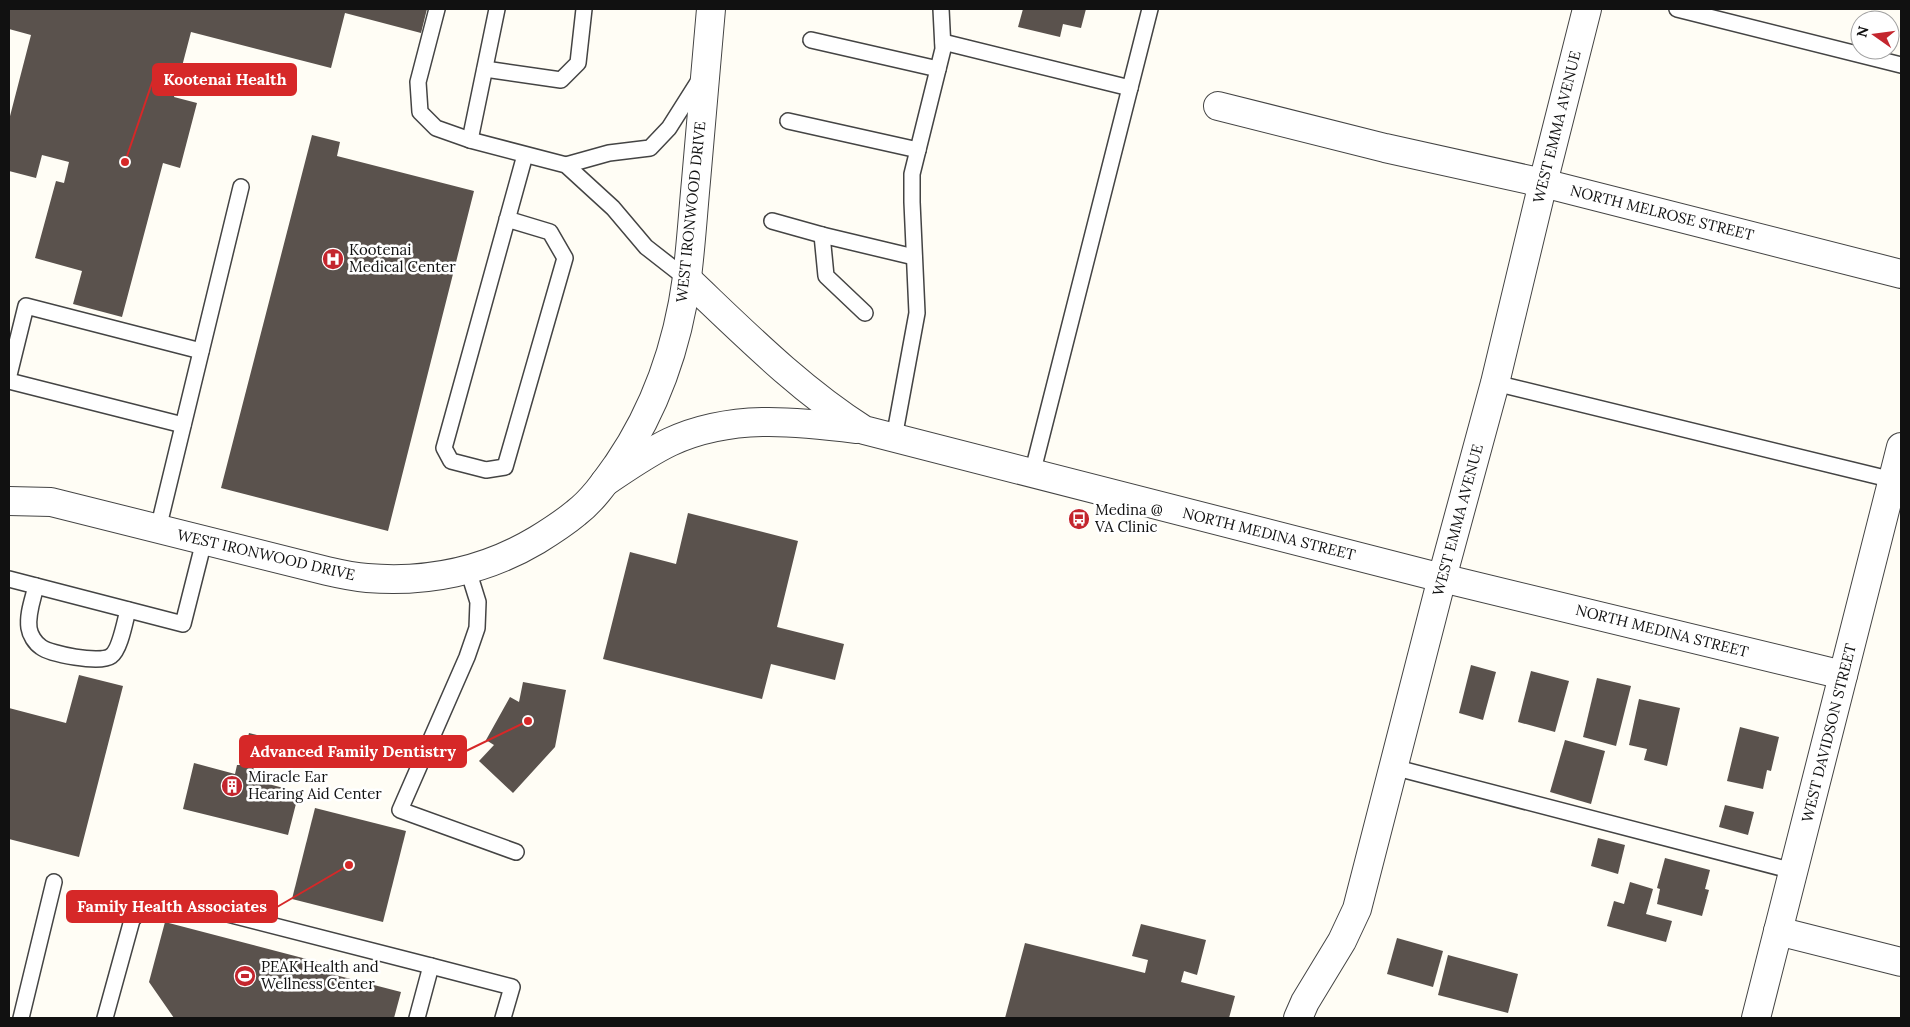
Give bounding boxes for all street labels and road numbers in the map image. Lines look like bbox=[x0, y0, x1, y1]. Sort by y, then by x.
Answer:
street label: WEST EMMA AVENUE bbox=[1528, 49, 1585, 205]
street label: WEST IRONWOOD DRIVE bbox=[672, 120, 709, 303]
street label: NORTH MELROSE STREET bbox=[1568, 180, 1756, 245]
street label: WEST EMMA AVENUE bbox=[1428, 442, 1487, 598]
street label: NORTH MEDINA STREET bbox=[1181, 503, 1358, 564]
street label: WEST IRONWOOD DRIVE bbox=[175, 525, 357, 584]
street label: NORTH MEDINA STREET bbox=[1574, 600, 1751, 661]
street label: WEST DAVIDSON STREET bbox=[1797, 641, 1860, 824]

